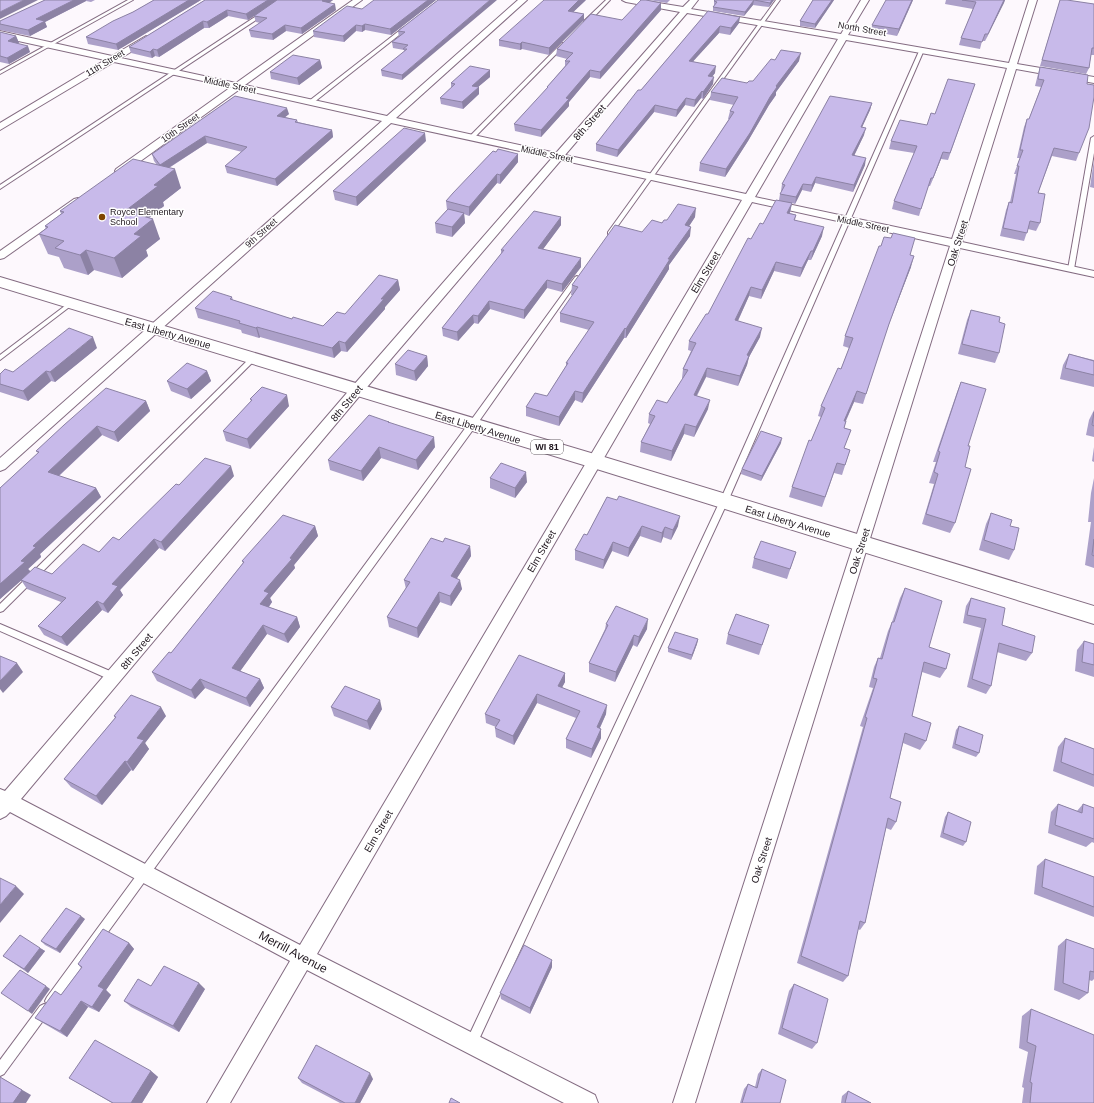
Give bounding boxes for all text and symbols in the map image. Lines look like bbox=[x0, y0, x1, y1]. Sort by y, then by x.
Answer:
street label: North Street bbox=[837, 20, 887, 38]
street label: 11th Street bbox=[84, 47, 127, 78]
street label: Middle Street bbox=[203, 75, 257, 96]
street label: 8th Street bbox=[571, 102, 608, 142]
street label: 10th Street bbox=[159, 111, 201, 145]
street label: Middle Street bbox=[520, 144, 574, 165]
place label: Royce Elementary School bbox=[110, 207, 184, 227]
marker: Royce Elementary School bbox=[97, 212, 107, 222]
street label: Middle Street bbox=[836, 214, 890, 235]
street label: 9th Street bbox=[243, 216, 279, 250]
street label: Oak Street bbox=[945, 219, 970, 268]
street label: Elm Street bbox=[689, 249, 722, 295]
street label: East Liberty Avenue bbox=[124, 316, 212, 351]
street label: 8th Street bbox=[328, 383, 365, 423]
street label: East Liberty Avenue bbox=[434, 409, 522, 446]
road number: WI 81 bbox=[531, 440, 563, 454]
street label: East Liberty Avenue bbox=[744, 503, 832, 540]
street label: Oak Street bbox=[847, 527, 872, 576]
street label: Elm Street bbox=[525, 528, 558, 574]
street label: 8th Street bbox=[118, 631, 155, 671]
street label: Elm Street bbox=[362, 808, 395, 854]
street label: Oak Street bbox=[749, 836, 774, 885]
street label: Merrill Avenue bbox=[256, 928, 330, 976]

